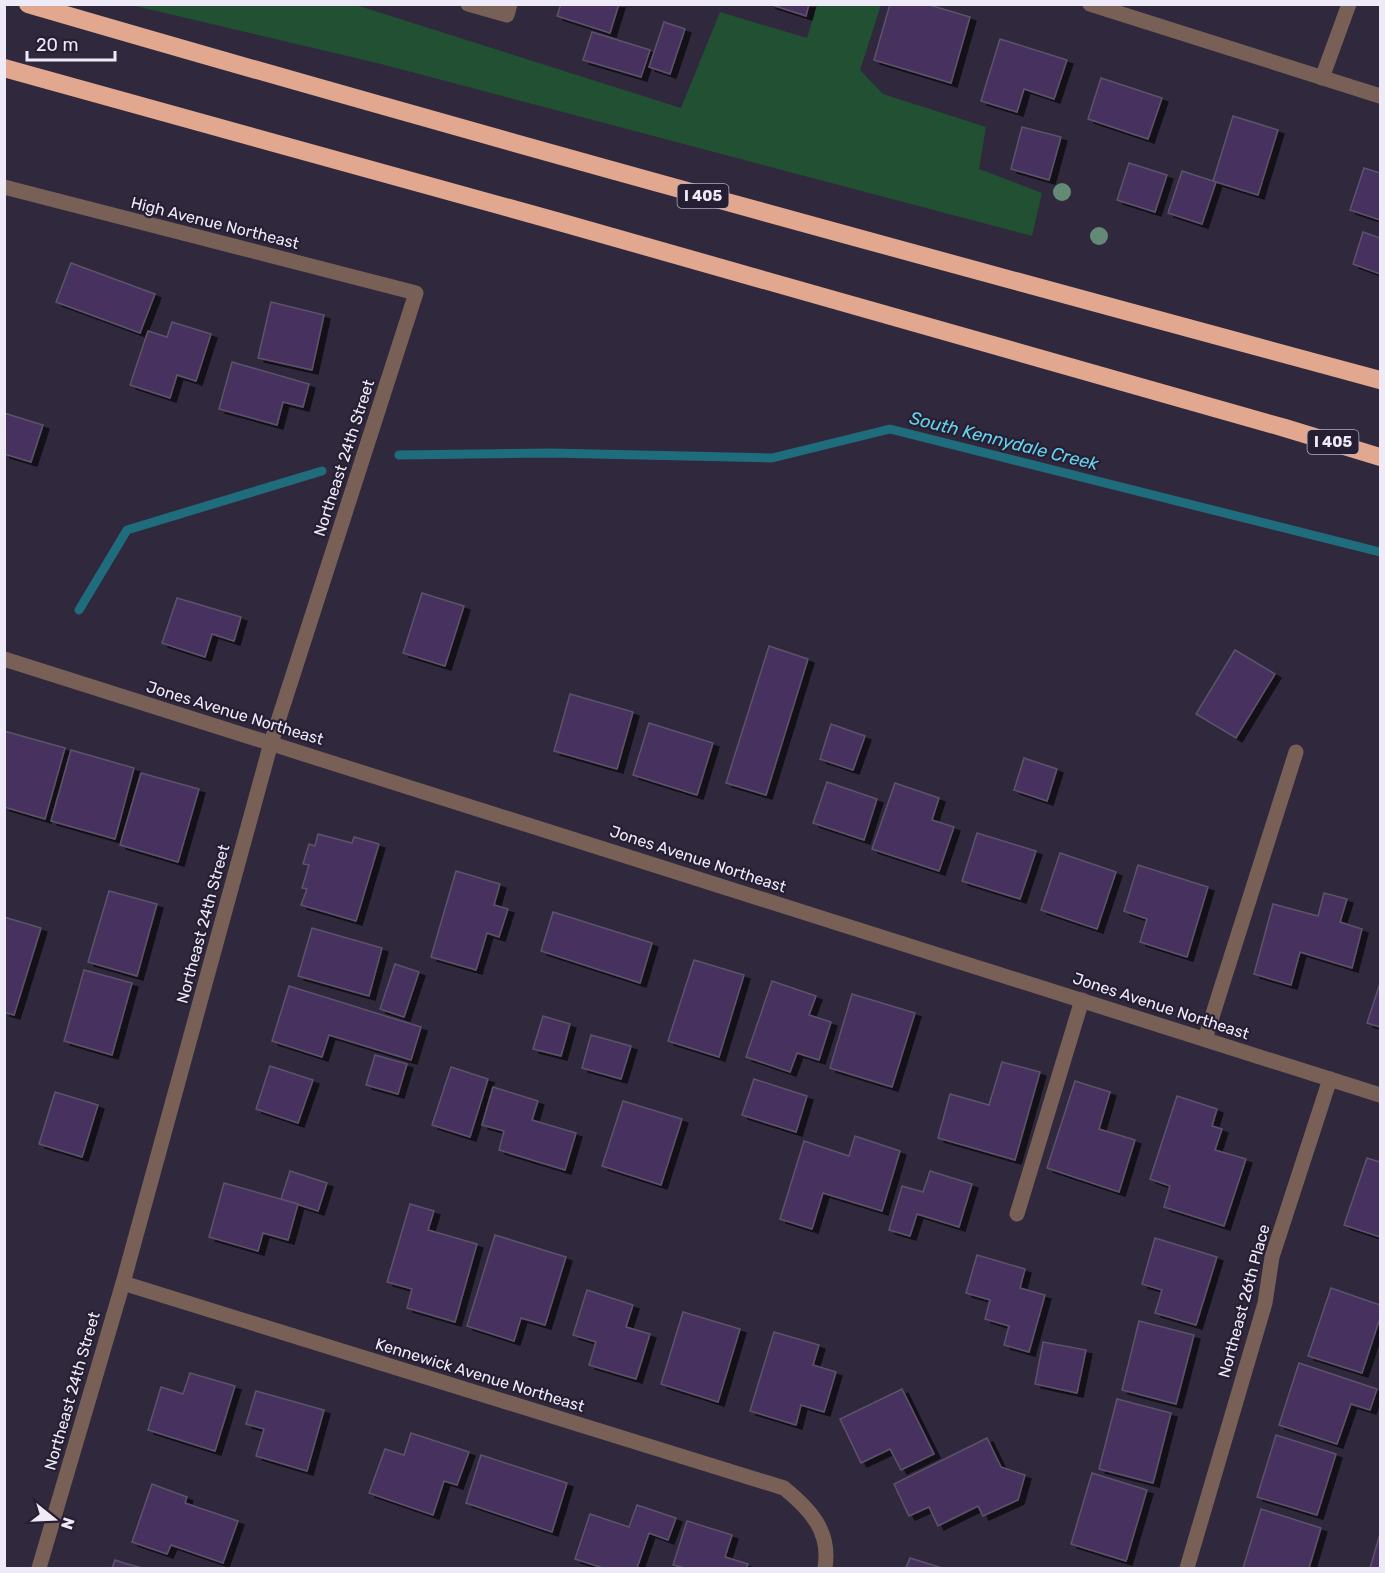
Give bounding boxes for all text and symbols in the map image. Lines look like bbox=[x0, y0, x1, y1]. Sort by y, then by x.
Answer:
scale bar bbox=[27, 24, 116, 62]
text: 20 m bbox=[36, 34, 78, 56]
road number: I 405 bbox=[678, 184, 728, 208]
street label: High Avenue Northeast bbox=[129, 193, 301, 253]
street label: Northeast 24th Street bbox=[310, 377, 378, 539]
water label: South Kennydale Creek bbox=[907, 407, 1101, 475]
road number: I 405 bbox=[1308, 430, 1358, 454]
street label: Jones Avenue Northeast bbox=[144, 677, 326, 749]
street label: Jones Avenue Northeast bbox=[607, 822, 789, 896]
street label: Northeast 24th Street bbox=[173, 842, 233, 1006]
street label: Jones Avenue Northeast bbox=[1070, 969, 1252, 1043]
street label: Northeast 26th Place bbox=[1214, 1222, 1274, 1380]
street label: Northeast 24th Street bbox=[40, 1310, 104, 1472]
street label: Kennewick Avenue Northeast bbox=[373, 1334, 587, 1416]
north arrow bbox=[24, 1489, 84, 1549]
text: N bbox=[57, 1515, 79, 1532]

